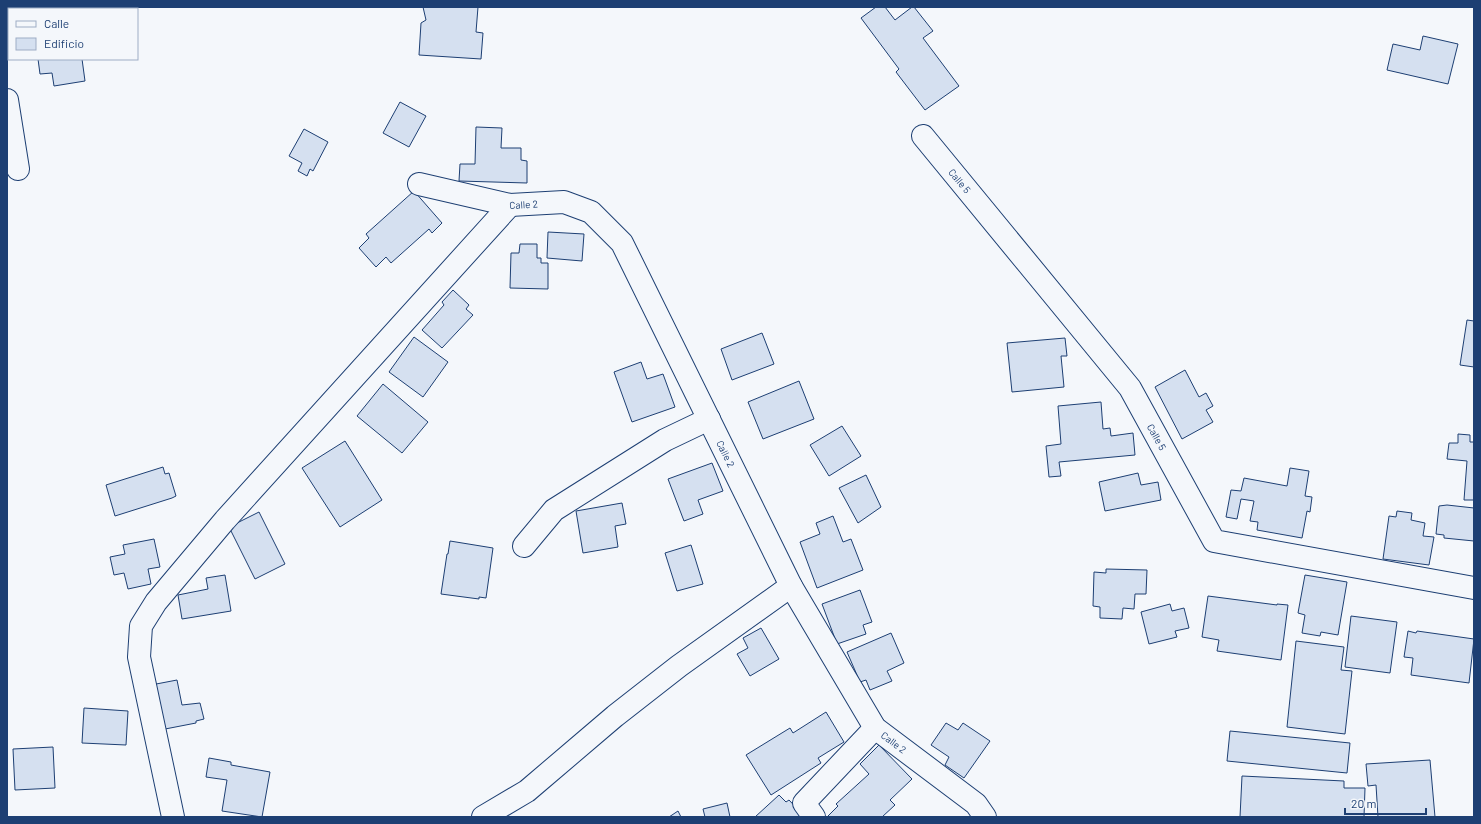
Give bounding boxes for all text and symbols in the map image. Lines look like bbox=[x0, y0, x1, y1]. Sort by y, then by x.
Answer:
legend bbox=[8, 8, 138, 60]
text: Calle bbox=[44, 16, 69, 30]
text: Edificio bbox=[44, 36, 84, 50]
street label: Calle 5 bbox=[946, 166, 973, 196]
street label: Calle 2 bbox=[509, 197, 538, 211]
street label: Calle 5 bbox=[1145, 422, 1169, 452]
street label: Calle 2 bbox=[714, 438, 737, 469]
street label: Calle 2 bbox=[879, 729, 909, 756]
scale bar bbox=[1345, 790, 1426, 816]
text: 20 m bbox=[1351, 796, 1377, 810]

